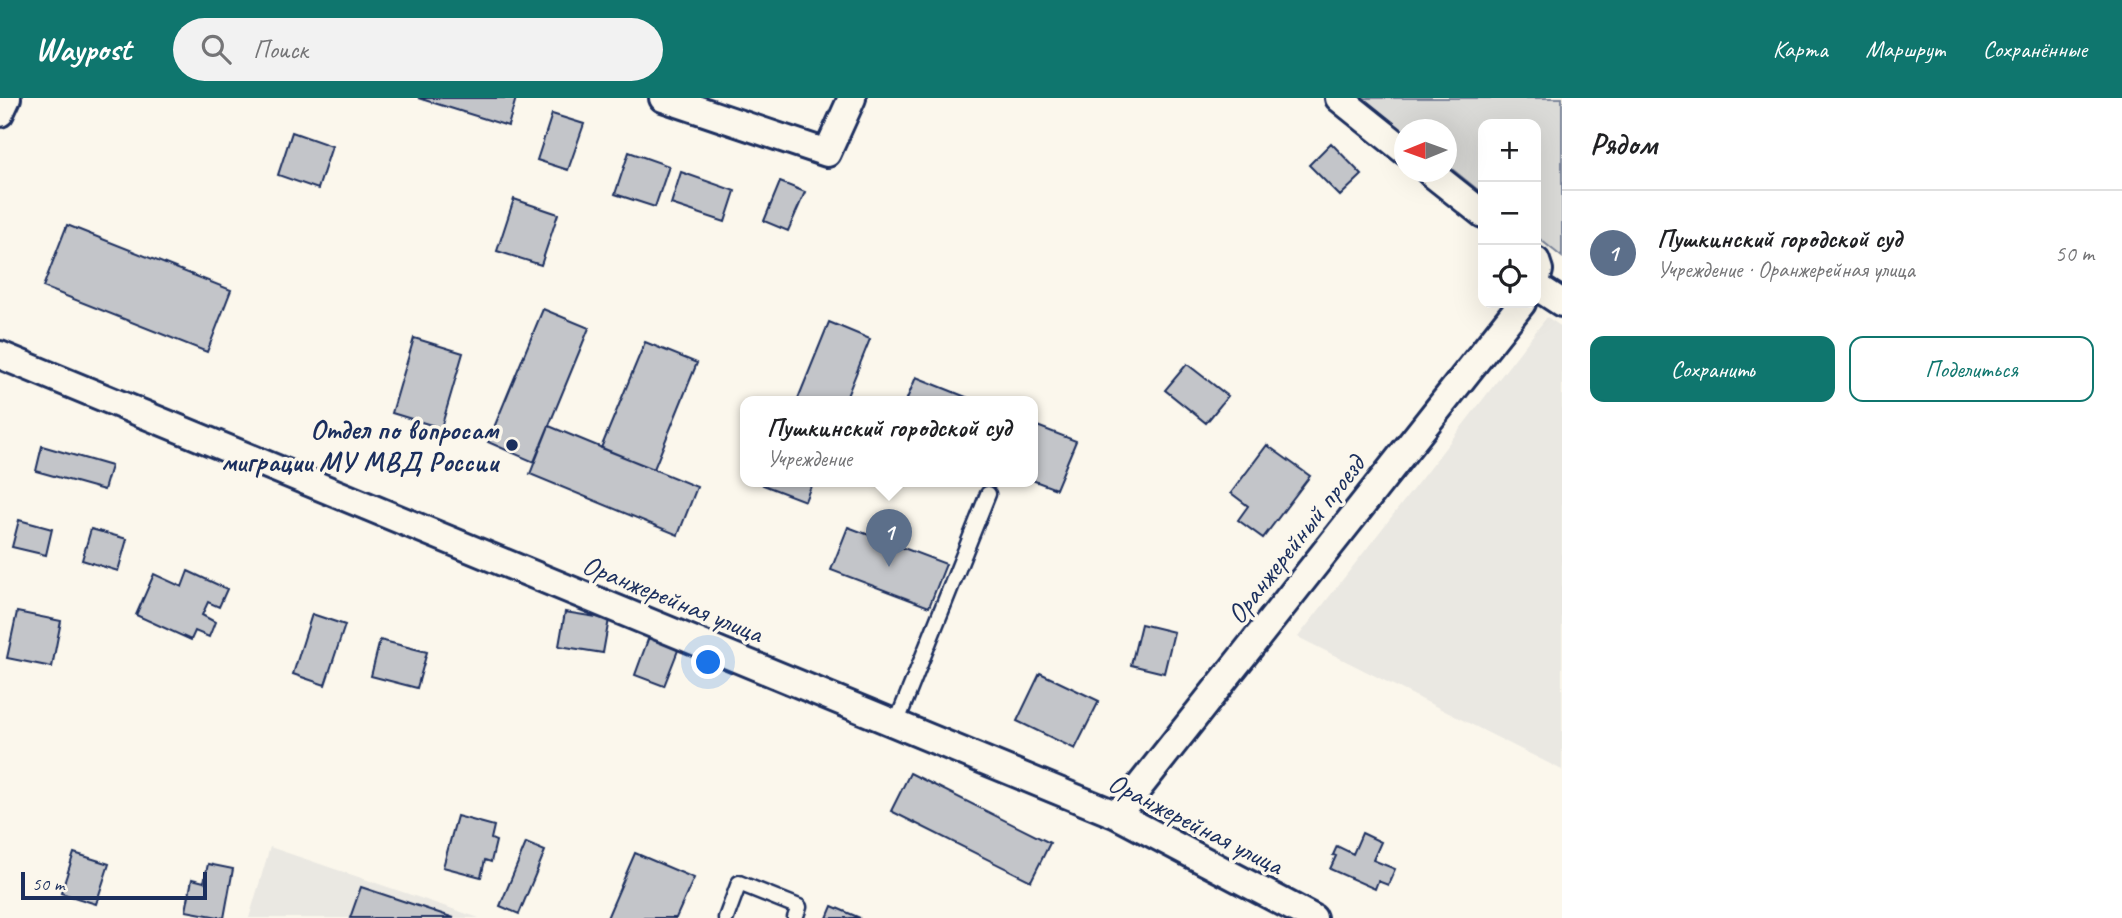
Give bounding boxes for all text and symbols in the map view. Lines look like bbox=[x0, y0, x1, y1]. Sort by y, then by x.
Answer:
search box bbox=[173, 18, 663, 81]
text: Waypost bbox=[35, 28, 131, 70]
icon: search bbox=[197, 30, 235, 68]
text: Поиск bbox=[253, 33, 308, 66]
text: Карта bbox=[1773, 34, 1828, 64]
text: Маршрут bbox=[1866, 34, 1945, 64]
text: Сохранённые bbox=[1983, 34, 2087, 64]
north arrow bbox=[1394, 119, 1457, 182]
map controls bbox=[1478, 119, 1541, 308]
button: + bbox=[1478, 119, 1541, 182]
text: Рядом bbox=[1590, 125, 1657, 163]
button: − bbox=[1478, 182, 1541, 245]
text: Пушкинский городской суд bbox=[1657, 222, 1902, 255]
text: 1 bbox=[1608, 239, 1618, 268]
text: 50 m bbox=[2055, 239, 2094, 268]
button: locate bbox=[1478, 245, 1541, 308]
text: Учреждение · Оранжерейная улица bbox=[1657, 255, 1915, 284]
button: Сохранить bbox=[1590, 336, 1835, 402]
button: Поделиться bbox=[1849, 336, 2094, 402]
popup bbox=[740, 396, 1038, 487]
text: Пушкинский городской суд bbox=[767, 411, 1011, 444]
place label: Отдел по вопросам миграции МУ МВД России bbox=[221, 412, 500, 479]
marker: Отдел по вопросам миграции МУ МВД России bbox=[504, 437, 520, 453]
text: Учреждение bbox=[767, 444, 852, 473]
street label: Оранжерейный проезд bbox=[1219, 446, 1374, 631]
pin: 1 bbox=[866, 509, 912, 567]
street label: Оранжерейная улица bbox=[578, 546, 770, 651]
your location bbox=[691, 645, 725, 679]
street label: Оранжерейная улица bbox=[1103, 764, 1290, 883]
scale bar bbox=[21, 869, 206, 901]
text: 50 m bbox=[32, 872, 64, 896]

